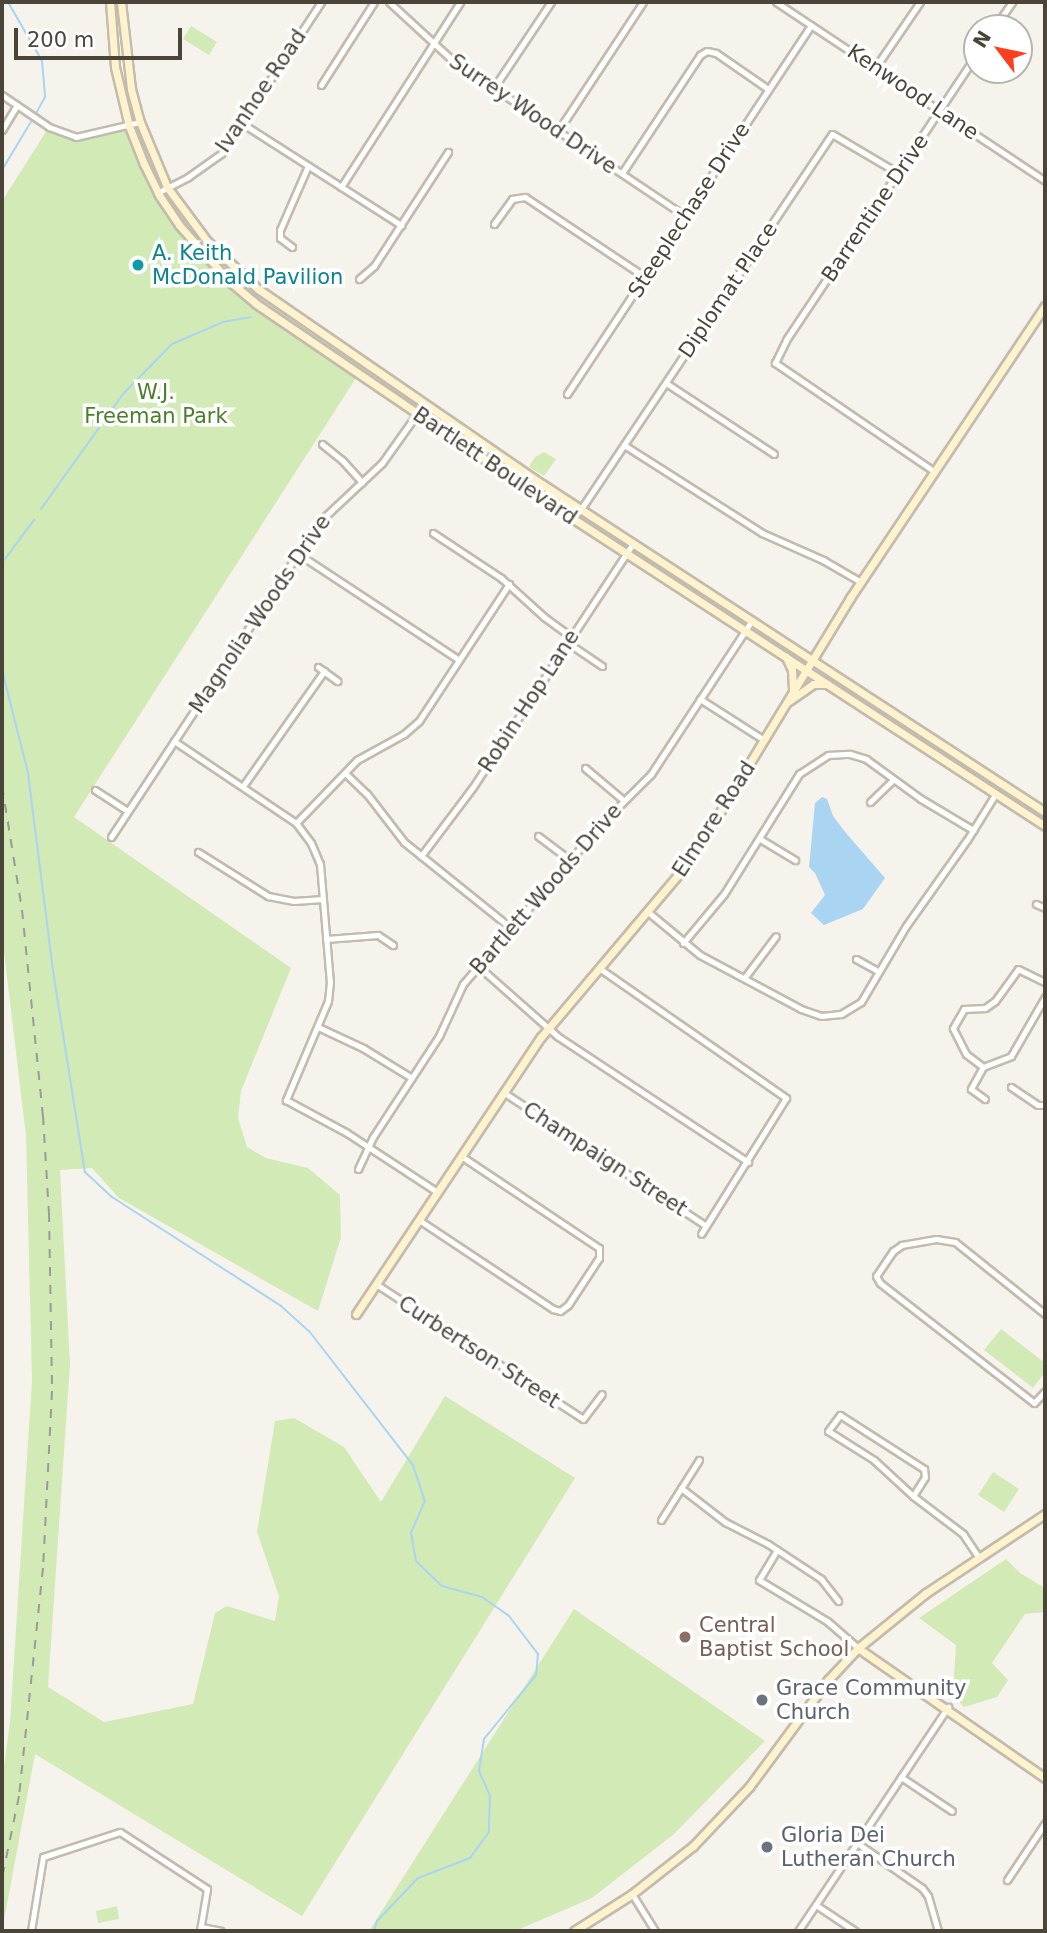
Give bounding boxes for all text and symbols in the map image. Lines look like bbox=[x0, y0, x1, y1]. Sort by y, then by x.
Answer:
scale bar bbox=[18, 14, 186, 58]
north arrow bbox=[963, 14, 1033, 84]
street label: Ivanhoe Road bbox=[211, 25, 311, 157]
text: N bbox=[968, 26, 995, 52]
text: 200 m bbox=[27, 28, 94, 52]
street label: Kenwood Lane bbox=[843, 39, 983, 145]
street label: Surrey Wood Drive bbox=[445, 49, 621, 179]
street label: Steeplechase Drive bbox=[623, 118, 755, 302]
street label: Barrentine Drive bbox=[816, 129, 934, 287]
street label: Diplomat Place bbox=[673, 217, 783, 363]
place label: A. Keith McDonald Pavilion bbox=[152, 240, 343, 290]
marker: A. Keith McDonald Pavilion bbox=[130, 257, 146, 273]
park label: W.J. Freeman Park bbox=[84, 379, 228, 429]
street label: Bartlett Boulevard bbox=[408, 402, 582, 530]
street label: Magnolia Woods Drive bbox=[184, 510, 336, 718]
street label: Robin Hop Lane bbox=[473, 625, 585, 777]
street label: Elmore Road bbox=[667, 756, 761, 882]
street label: Bartlett Woods Drive bbox=[465, 798, 627, 980]
street label: Champaign Street bbox=[518, 1097, 692, 1221]
street label: Curbertson Street bbox=[394, 1290, 564, 1414]
place label: Central Baptist School bbox=[699, 1612, 849, 1662]
marker: Central Baptist School bbox=[677, 1629, 693, 1645]
place label: Grace Community Church bbox=[776, 1675, 966, 1725]
marker: Grace Community Church bbox=[754, 1692, 770, 1708]
place label: Gloria Dei Lutheran Church bbox=[781, 1822, 956, 1872]
marker: Gloria Dei Lutheran Church bbox=[759, 1839, 775, 1855]

